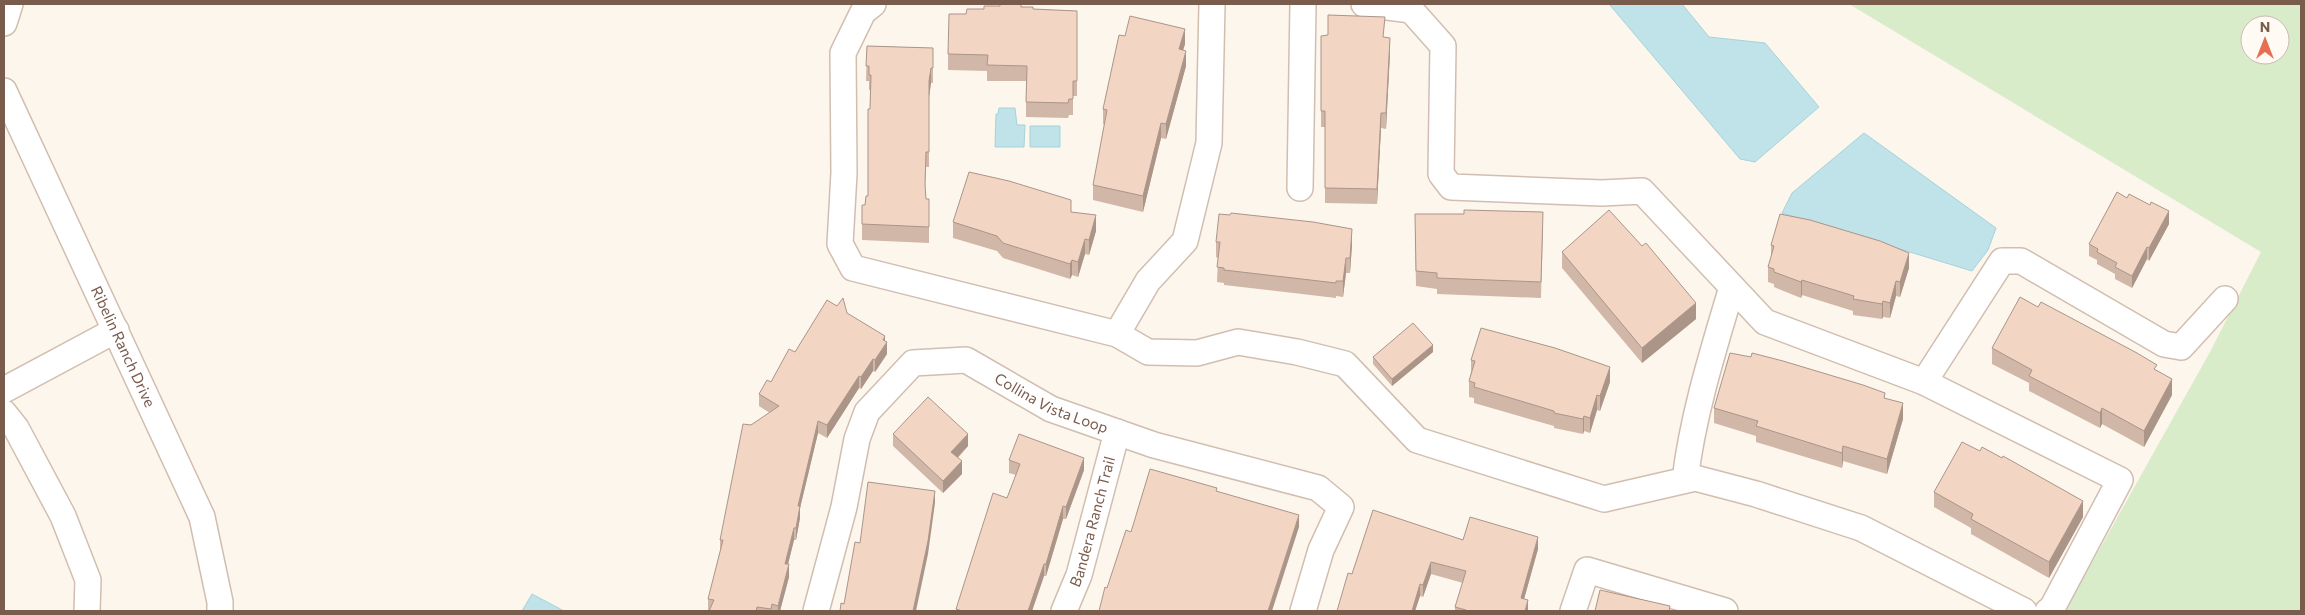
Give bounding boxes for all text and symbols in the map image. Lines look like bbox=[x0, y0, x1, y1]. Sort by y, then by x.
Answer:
north arrow bbox=[2240, 15, 2290, 65]
text: N bbox=[2260, 18, 2270, 35]
street label: Ribelin Ranch Drive bbox=[88, 283, 160, 410]
street label: Collina Vista Loop bbox=[992, 368, 1111, 436]
street label: Bandera Ranch Trail bbox=[1065, 454, 1118, 589]

